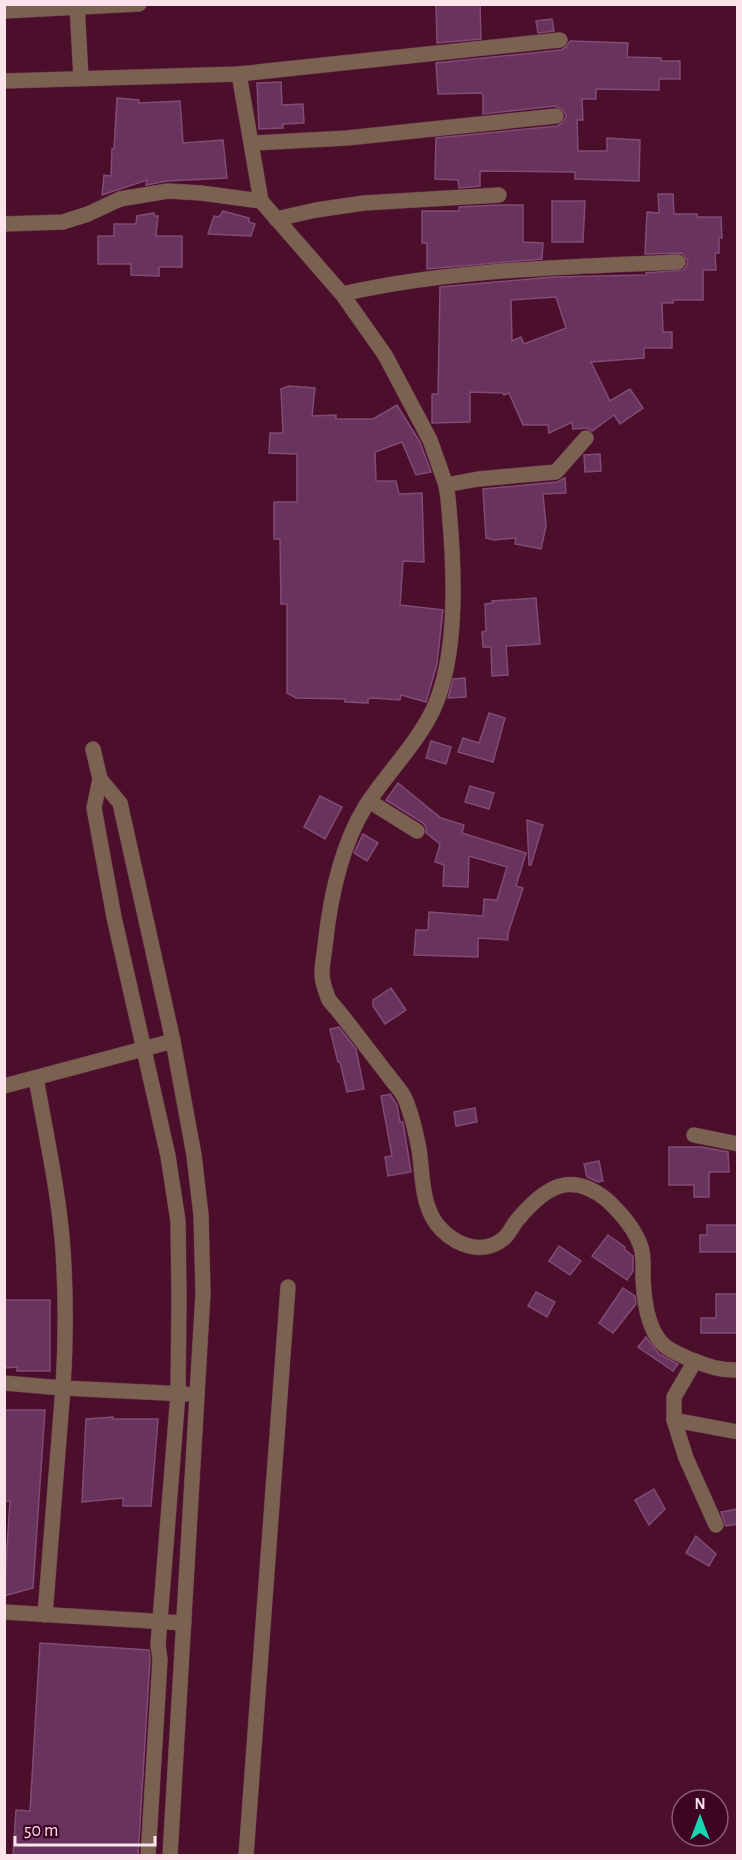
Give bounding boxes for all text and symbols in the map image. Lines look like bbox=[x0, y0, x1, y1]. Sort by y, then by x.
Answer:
north arrow bbox=[670, 1788, 730, 1848]
text: N bbox=[694, 1796, 706, 1812]
scale bar bbox=[15, 1809, 154, 1847]
text: 50 m bbox=[24, 1822, 58, 1840]

